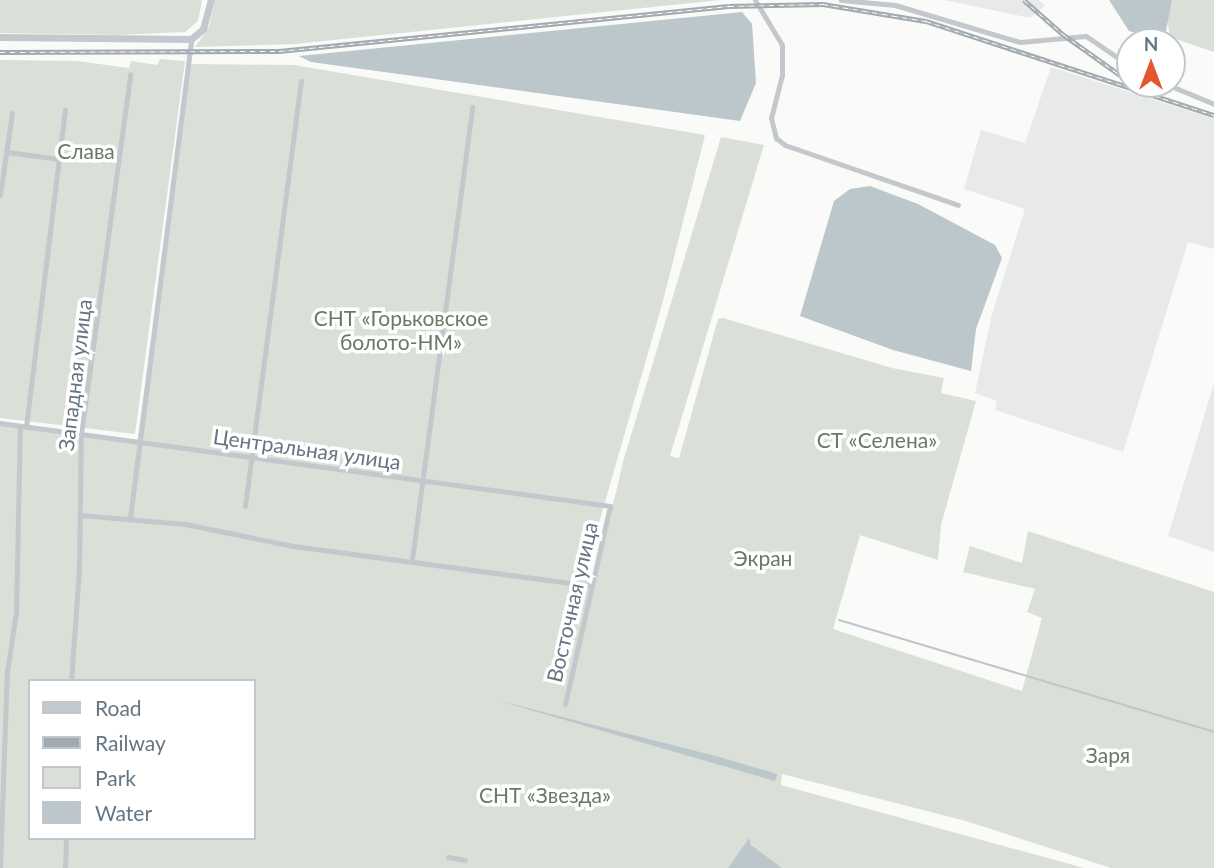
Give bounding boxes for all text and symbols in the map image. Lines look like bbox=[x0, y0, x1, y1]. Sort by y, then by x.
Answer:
north arrow bbox=[1116, 28, 1186, 98]
text: N bbox=[1144, 32, 1158, 55]
park label: Слава bbox=[57, 138, 115, 164]
street label: Западная улица bbox=[53, 298, 97, 452]
park label: СНТ «Горьковское болото-НМ» bbox=[314, 305, 488, 355]
street label: Центральная улица bbox=[212, 423, 402, 475]
park label: СТ «Селена» bbox=[817, 427, 937, 453]
street label: Восточная улица bbox=[541, 519, 603, 685]
park label: Экран bbox=[734, 545, 792, 571]
legend bbox=[28, 679, 256, 840]
text: Road bbox=[95, 695, 142, 720]
text: Railway bbox=[95, 730, 166, 755]
park label: Заря bbox=[1086, 742, 1130, 768]
text: Park bbox=[95, 765, 136, 790]
park label: СНТ «Звезда» bbox=[479, 782, 611, 808]
text: Water bbox=[95, 800, 152, 825]

